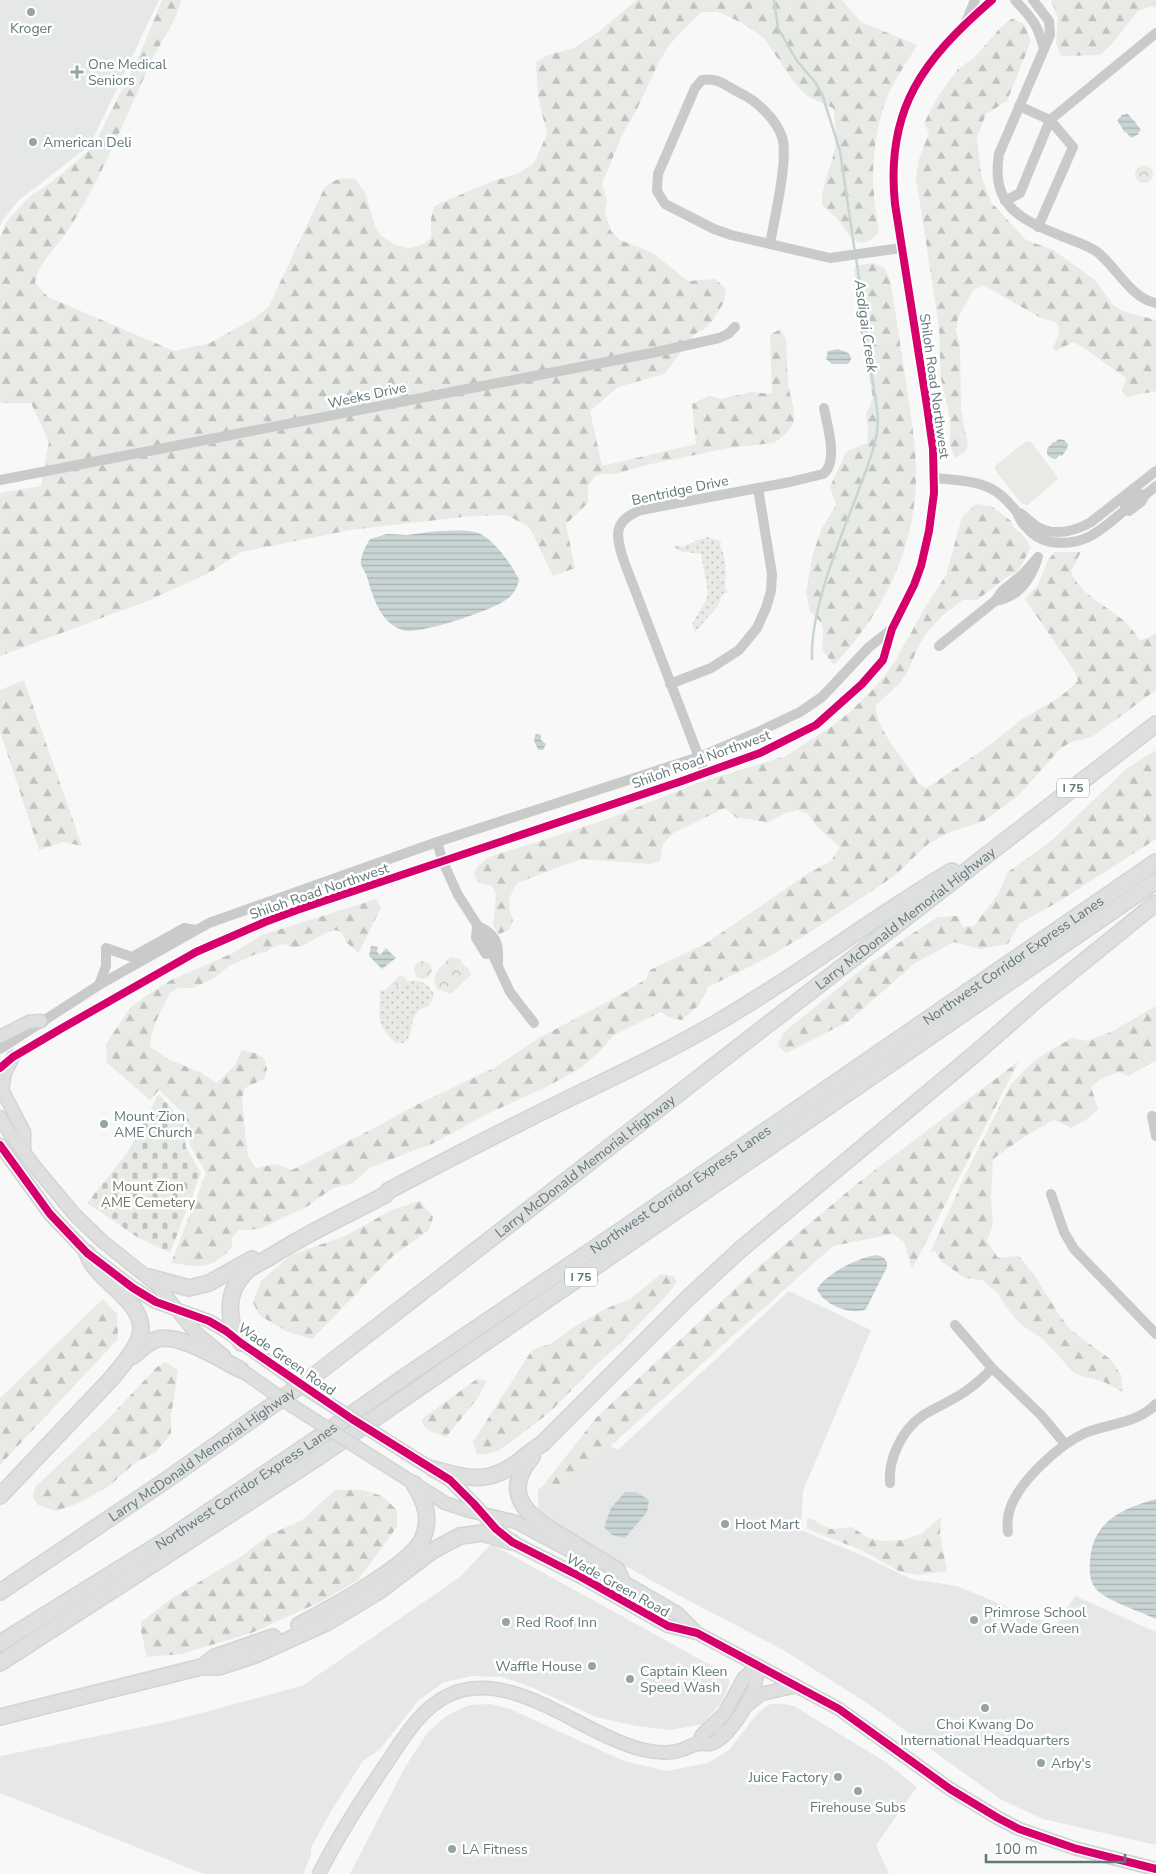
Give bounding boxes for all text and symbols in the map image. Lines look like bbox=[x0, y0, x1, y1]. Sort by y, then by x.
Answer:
marker: Kroger bbox=[25, 6, 37, 18]
place label: Kroger bbox=[10, 19, 52, 38]
place label: One Medical Seniors bbox=[88, 55, 167, 90]
marker: One Medical Seniors bbox=[70, 65, 84, 79]
place label: American Deli bbox=[43, 133, 132, 152]
marker: American Deli bbox=[27, 136, 39, 148]
water label: Asdigai Creek bbox=[849, 277, 882, 374]
street label: Shiloh Road Northwest bbox=[915, 312, 954, 460]
street label: Weeks Drive bbox=[326, 378, 408, 413]
street label: Bentridge Drive bbox=[630, 471, 730, 510]
street label: Shiloh Road Northwest bbox=[629, 725, 773, 793]
road number: I 75 bbox=[1057, 778, 1089, 798]
street label: Larry McDonald Memorial Highway bbox=[812, 842, 1000, 994]
street label: Shiloh Road Northwest bbox=[247, 859, 392, 924]
street label: Northwest Corridor Express Lanes bbox=[919, 892, 1108, 1030]
street label: Larry McDonald Memorial Highway bbox=[491, 1090, 680, 1242]
place label: Mount Zion AME Church bbox=[114, 1107, 193, 1142]
marker: Mount Zion AME Church bbox=[98, 1118, 110, 1130]
street label: Northwest Corridor Express Lanes bbox=[587, 1121, 775, 1259]
park label: Mount Zion AME Cemetery bbox=[101, 1177, 196, 1212]
road number: I 75 bbox=[565, 1268, 597, 1286]
street label: Wade Green Road bbox=[234, 1319, 339, 1400]
street label: Larry McDonald Memorial Highway bbox=[105, 1383, 299, 1526]
street label: Northwest Corridor Express Lanes bbox=[152, 1418, 341, 1555]
place label: Hoot Mart bbox=[735, 1515, 799, 1534]
marker: Hoot Mart bbox=[719, 1518, 731, 1530]
street label: Wade Green Road bbox=[563, 1549, 673, 1622]
place label: Primrose School of Wade Green bbox=[984, 1603, 1087, 1638]
place label: Red Roof Inn bbox=[516, 1613, 597, 1632]
marker: Primrose School of Wade Green bbox=[968, 1614, 980, 1626]
marker: Red Roof Inn bbox=[500, 1616, 512, 1628]
place label: Waffle House bbox=[495, 1657, 582, 1676]
marker: Waffle House bbox=[586, 1660, 598, 1672]
place label: Captain Kleen Speed Wash bbox=[640, 1662, 728, 1697]
marker: Captain Kleen Speed Wash bbox=[624, 1673, 636, 1685]
marker: Choi Kwang Do International Headquarters bbox=[979, 1702, 991, 1714]
place label: Choi Kwang Do International Headquarters bbox=[900, 1715, 1070, 1750]
place label: Arby's bbox=[1051, 1754, 1092, 1773]
marker: Arby's bbox=[1035, 1757, 1047, 1769]
place label: Juice Factory bbox=[747, 1768, 829, 1787]
marker: Juice Factory bbox=[832, 1771, 844, 1783]
marker: Firehouse Subs bbox=[852, 1785, 864, 1797]
place label: Firehouse Subs bbox=[810, 1798, 906, 1817]
scale bar bbox=[986, 1832, 1125, 1864]
text: 100 m bbox=[994, 1839, 1038, 1859]
place label: LA Fitness bbox=[462, 1840, 528, 1859]
marker: LA Fitness bbox=[446, 1843, 458, 1855]

